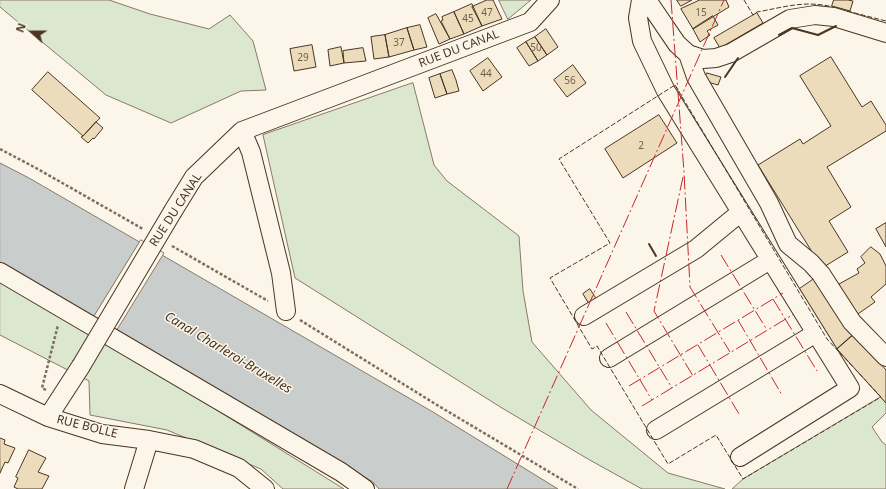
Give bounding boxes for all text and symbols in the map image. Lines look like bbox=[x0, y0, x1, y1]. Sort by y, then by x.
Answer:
house number: 47 bbox=[481, 7, 493, 19]
house number: 15 bbox=[695, 7, 707, 19]
north arrow bbox=[12, 12, 52, 52]
house number: 45 bbox=[462, 13, 474, 25]
text: N bbox=[12, 21, 29, 34]
street label: RUE DU CANAL bbox=[417, 27, 501, 71]
house number: 37 bbox=[393, 37, 405, 49]
house number: 50 bbox=[530, 42, 542, 54]
house number: 29 bbox=[297, 52, 309, 64]
house number: 44 bbox=[480, 68, 492, 80]
house number: 56 bbox=[564, 75, 576, 87]
house number: 2 bbox=[638, 140, 644, 152]
street label: RUE DU CANAL bbox=[147, 170, 205, 250]
water label: Canal Charleroi-Bruxelles bbox=[162, 309, 294, 397]
street label: RUE BOLLE bbox=[55, 412, 119, 442]

